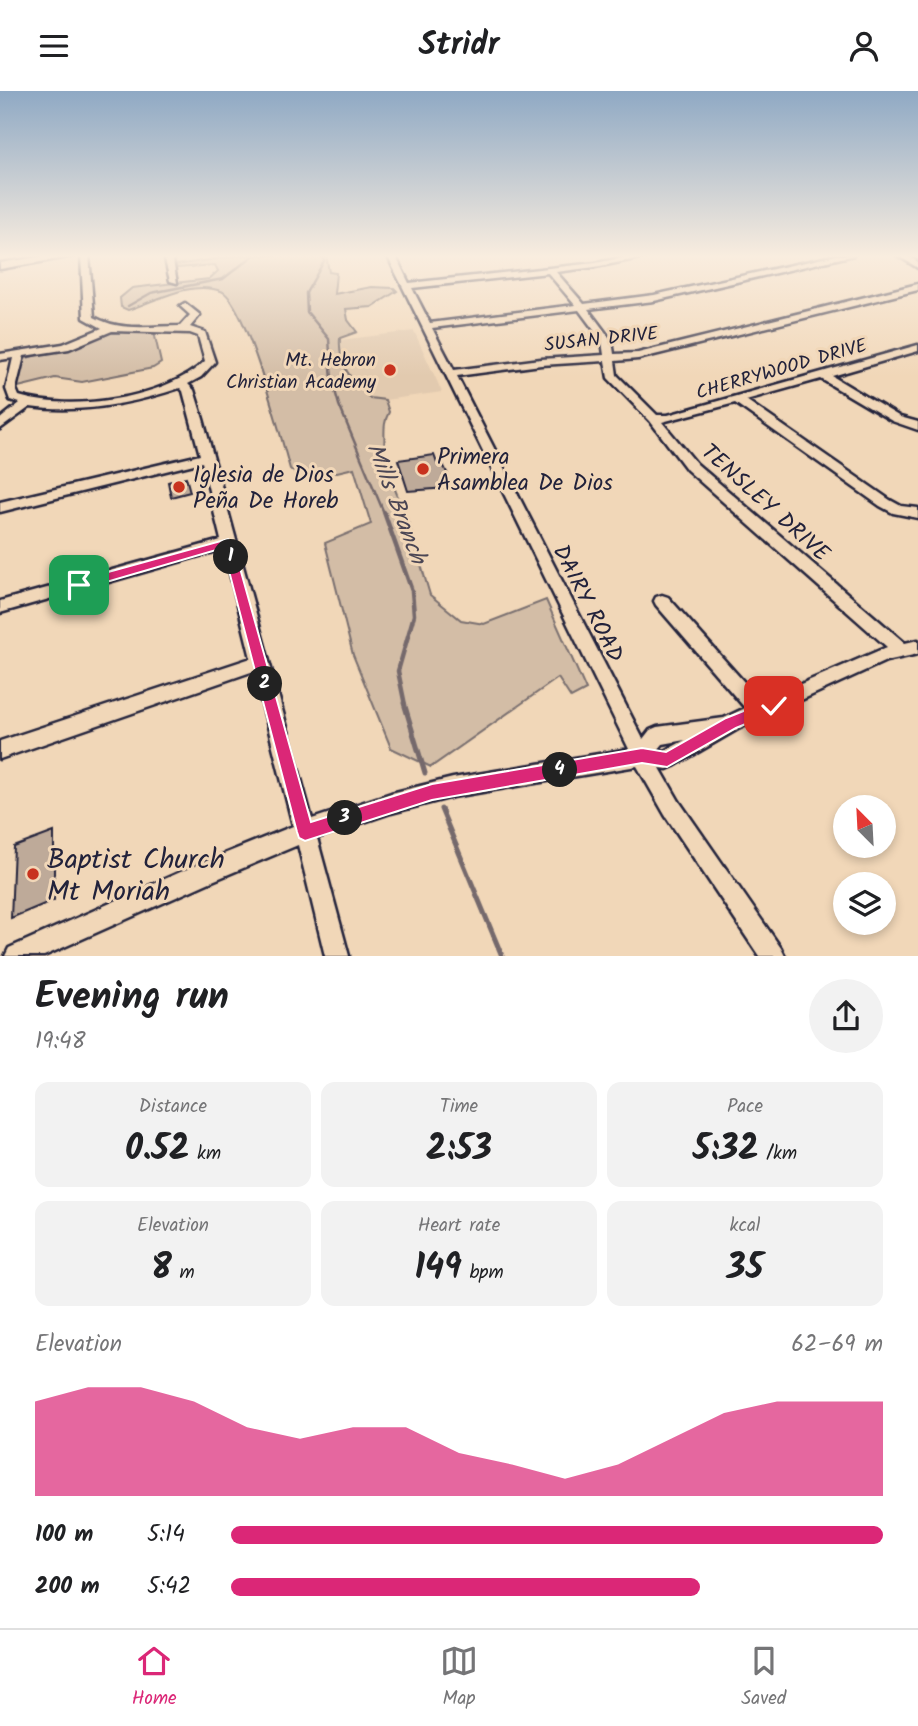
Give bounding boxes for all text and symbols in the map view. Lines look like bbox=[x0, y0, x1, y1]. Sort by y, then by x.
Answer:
text: Stridr bbox=[419, 20, 499, 71]
icon: menu bbox=[35, 27, 73, 65]
icon: person bbox=[845, 27, 883, 65]
street label: SUSAN DRIVE bbox=[543, 319, 660, 361]
street label: CHERRYWOOD DRIVE bbox=[692, 331, 872, 409]
place label: Mt. Hebron Christian Academy bbox=[226, 346, 377, 398]
marker: Mt. Hebron Christian Academy bbox=[382, 362, 398, 378]
street label: TENSLEY DRIVE bbox=[692, 436, 838, 572]
water label: Mills Branch bbox=[355, 437, 437, 572]
place label: Primera Asamblea De Dios bbox=[437, 440, 613, 502]
place label: Iglesia de Dios Peña De Horeb bbox=[193, 458, 338, 520]
marker: Primera Asamblea De Dios bbox=[415, 461, 431, 477]
marker: Iglesia de Dios Peña De Horeb bbox=[171, 479, 187, 495]
pin: 1 bbox=[214, 539, 248, 575]
street label: DAIRY ROAD bbox=[542, 539, 632, 669]
text: 1 bbox=[228, 541, 233, 571]
pin bbox=[49, 555, 109, 615]
icon: arrive bbox=[60, 566, 98, 604]
pin: 2 bbox=[247, 667, 282, 701]
text: 2 bbox=[259, 668, 270, 698]
pin bbox=[744, 676, 804, 736]
icon: check bbox=[755, 687, 793, 725]
pin: 4 bbox=[542, 753, 578, 787]
text: 4 bbox=[554, 754, 565, 784]
north arrow bbox=[833, 795, 896, 857]
map controls bbox=[833, 795, 896, 935]
pin: 3 bbox=[328, 801, 362, 835]
text: 3 bbox=[339, 802, 350, 832]
place label: Baptist Church Mt Moriah bbox=[47, 838, 225, 915]
marker: Baptist Church Mt Moriah bbox=[25, 866, 41, 882]
button: layers bbox=[833, 872, 896, 935]
text: Evening run bbox=[35, 968, 229, 1028]
button: share bbox=[809, 979, 883, 1053]
text: 19:48 bbox=[35, 1024, 86, 1060]
text: Distance bbox=[139, 1092, 207, 1122]
text: Time bbox=[440, 1092, 478, 1122]
text: Pace bbox=[727, 1092, 763, 1122]
text: 0.52 bbox=[125, 1122, 189, 1178]
text: 2:53 bbox=[426, 1122, 492, 1178]
text: 5:32 bbox=[693, 1122, 759, 1178]
text: km bbox=[189, 1139, 221, 1169]
text: /km bbox=[759, 1139, 797, 1169]
text: Elevation bbox=[137, 1211, 209, 1241]
text: Heart rate bbox=[418, 1211, 500, 1241]
text: kcal bbox=[730, 1211, 760, 1241]
text: 8 bbox=[151, 1241, 172, 1297]
text: 149 bbox=[414, 1241, 462, 1297]
text: 35 bbox=[727, 1241, 763, 1297]
text: m bbox=[172, 1258, 195, 1288]
text: bpm bbox=[462, 1258, 504, 1288]
text: Elevation bbox=[35, 1327, 122, 1363]
text: 62–69 m bbox=[791, 1327, 883, 1363]
text: 100 m bbox=[35, 1517, 93, 1553]
text: 5:14 bbox=[147, 1517, 185, 1553]
text: 200 m bbox=[35, 1569, 100, 1605]
text: 5:42 bbox=[147, 1569, 191, 1605]
tab: Home bbox=[132, 1642, 177, 1714]
tab: Map bbox=[440, 1642, 478, 1714]
tab: Saved bbox=[741, 1642, 786, 1714]

